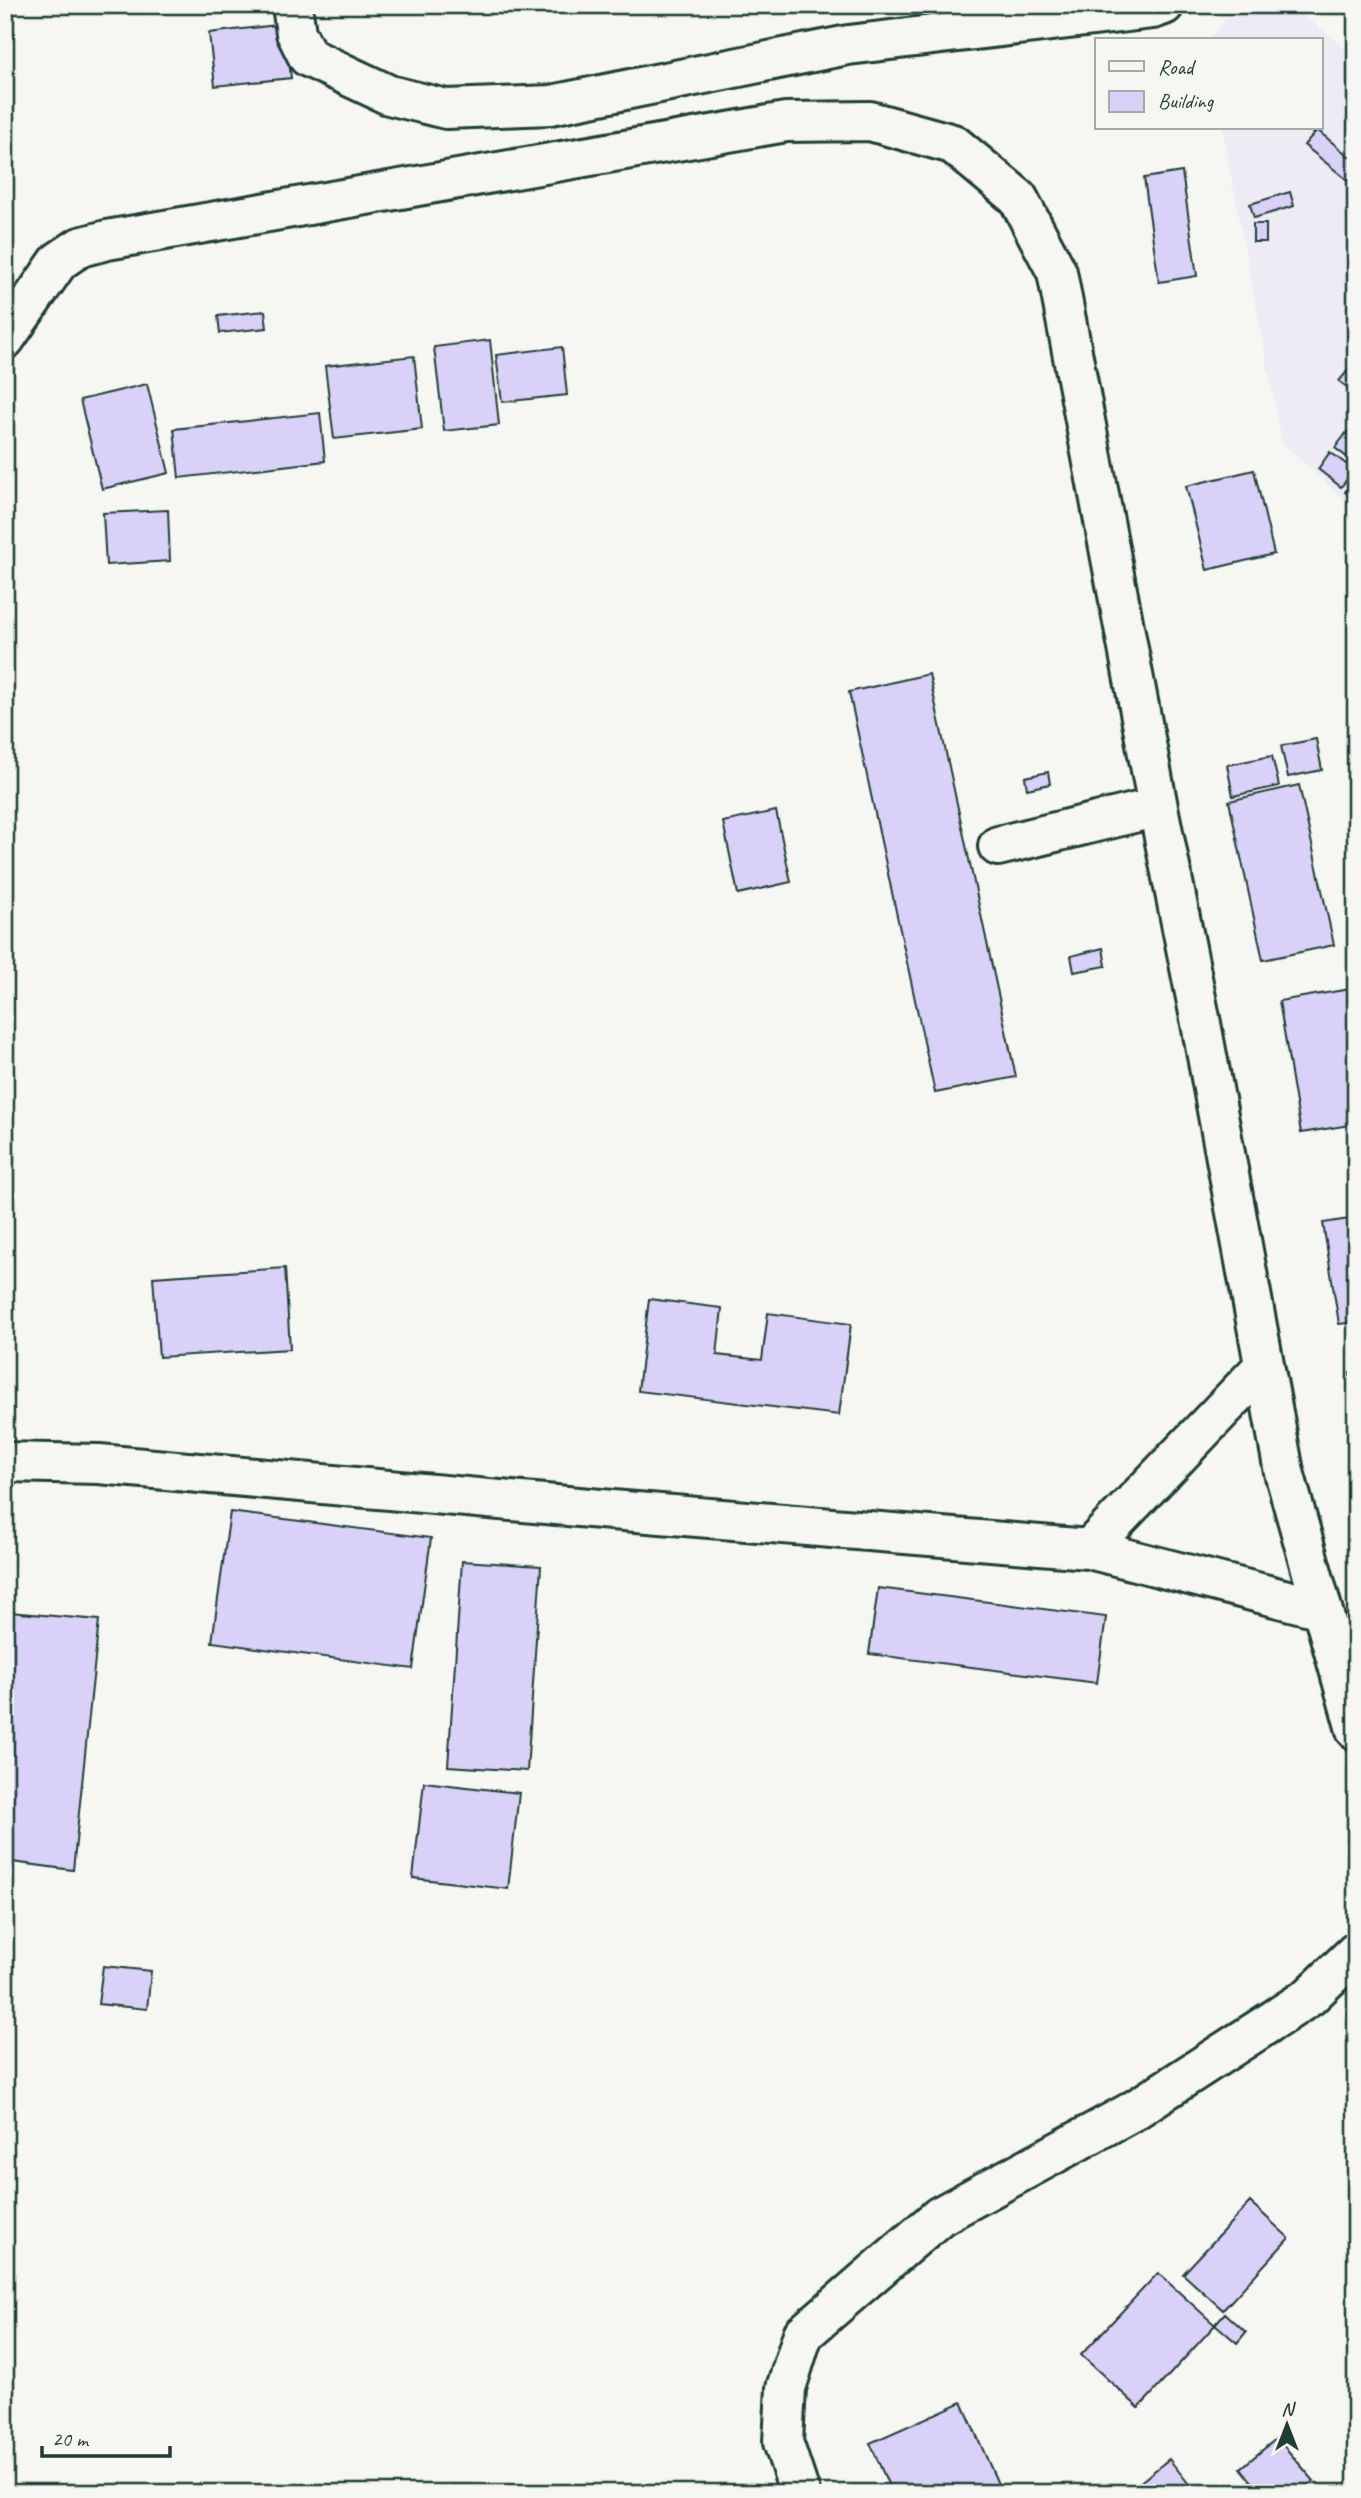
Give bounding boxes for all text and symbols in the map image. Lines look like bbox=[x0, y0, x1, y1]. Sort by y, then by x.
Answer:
legend bbox=[1095, 38, 1322, 130]
text: Road bbox=[1158, 54, 1197, 80]
text: Building bbox=[1158, 88, 1215, 114]
north arrow bbox=[1252, 2390, 1322, 2460]
text: N bbox=[1281, 2397, 1296, 2421]
scale bar bbox=[42, 2414, 170, 2458]
text: 20 m bbox=[52, 2426, 90, 2452]

